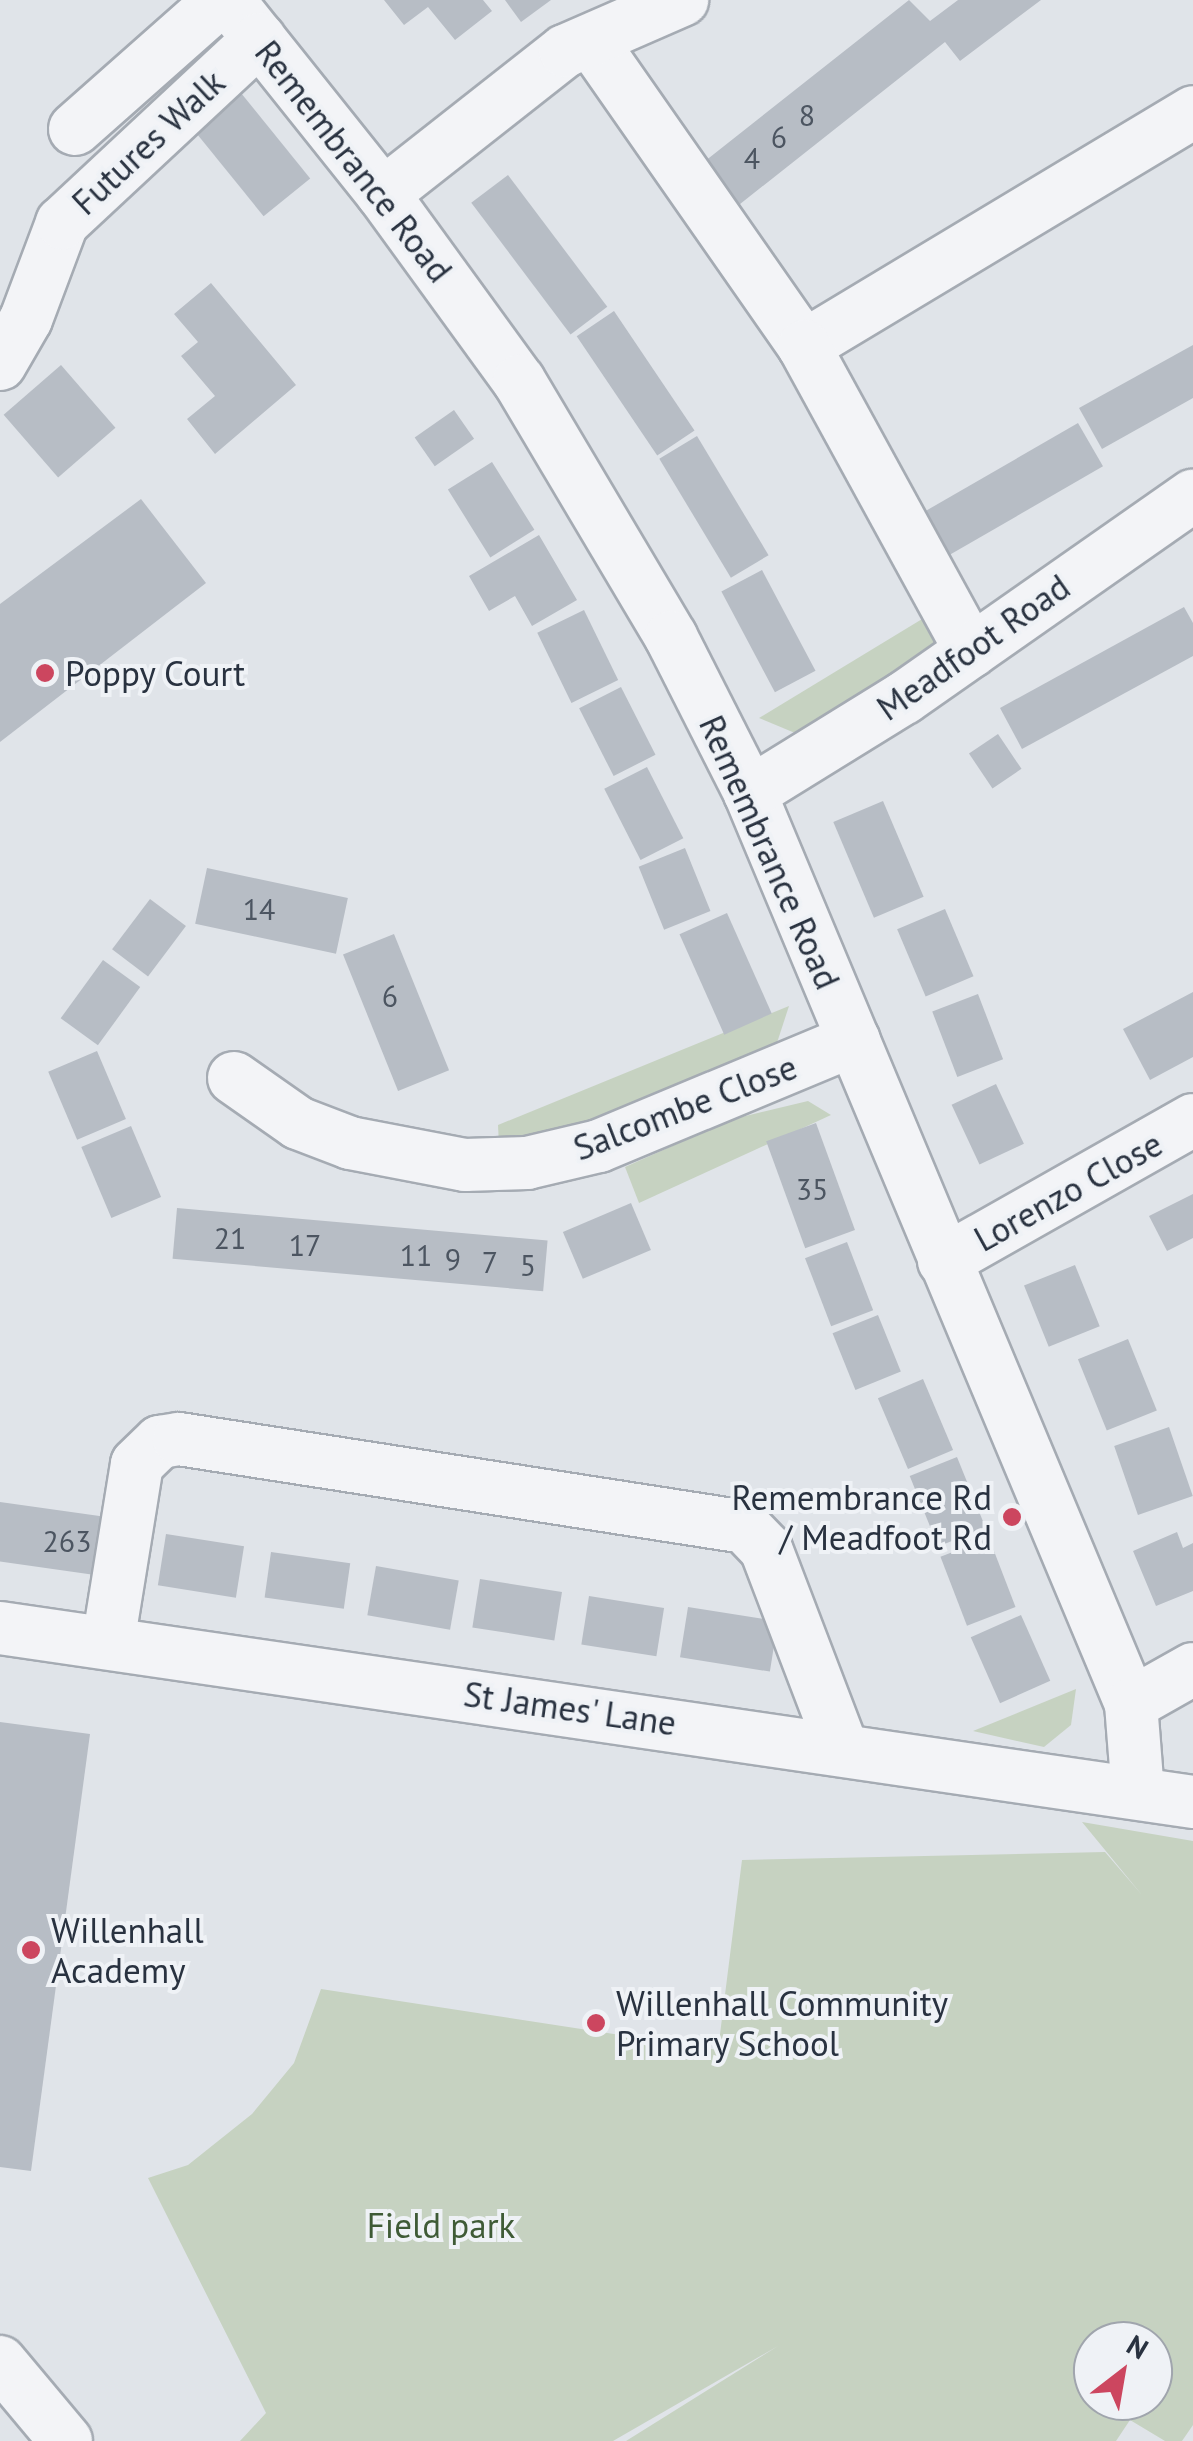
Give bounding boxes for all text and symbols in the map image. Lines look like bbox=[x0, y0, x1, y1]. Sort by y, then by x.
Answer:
street label: Remembrance Road bbox=[247, 32, 461, 290]
street label: Futures Walk bbox=[63, 61, 233, 223]
house number: 8 bbox=[799, 97, 815, 133]
house number: 6 bbox=[771, 119, 787, 155]
house number: 4 bbox=[744, 140, 760, 176]
street label: Meadfoot Road bbox=[869, 565, 1077, 729]
place label: Poppy Court bbox=[65, 652, 246, 694]
marker: Poppy Court bbox=[34, 662, 56, 684]
street label: Remembrance Road bbox=[691, 709, 849, 995]
house number: 14 bbox=[243, 891, 275, 927]
house number: 6 bbox=[382, 978, 398, 1014]
street label: Salcombe Close bbox=[567, 1045, 803, 1169]
street label: Lorenzo Close bbox=[967, 1122, 1169, 1260]
house number: 35 bbox=[796, 1171, 828, 1207]
house number: 21 bbox=[214, 1220, 246, 1256]
house number: 17 bbox=[289, 1227, 321, 1263]
house number: 11 bbox=[400, 1237, 432, 1273]
house number: 9 bbox=[445, 1241, 461, 1277]
house number: 7 bbox=[482, 1244, 498, 1280]
house number: 5 bbox=[520, 1247, 536, 1283]
place label: Remembrance Rd / Meadfoot Rd bbox=[731, 1476, 992, 1558]
marker: Remembrance Rd / Meadfoot Rd bbox=[1001, 1506, 1023, 1528]
house number: 263 bbox=[42, 1523, 92, 1559]
street label: St James' Lane bbox=[460, 1672, 680, 1744]
place label: Willenhall Academy bbox=[51, 1909, 204, 1991]
marker: Willenhall Academy bbox=[20, 1939, 42, 1961]
place label: Willenhall Community Primary School bbox=[616, 1982, 948, 2064]
marker: Willenhall Community Primary School bbox=[585, 2012, 607, 2034]
park label: Field park bbox=[367, 2204, 515, 2246]
north arrow bbox=[1073, 2321, 1173, 2421]
text: N bbox=[1120, 2326, 1155, 2367]

